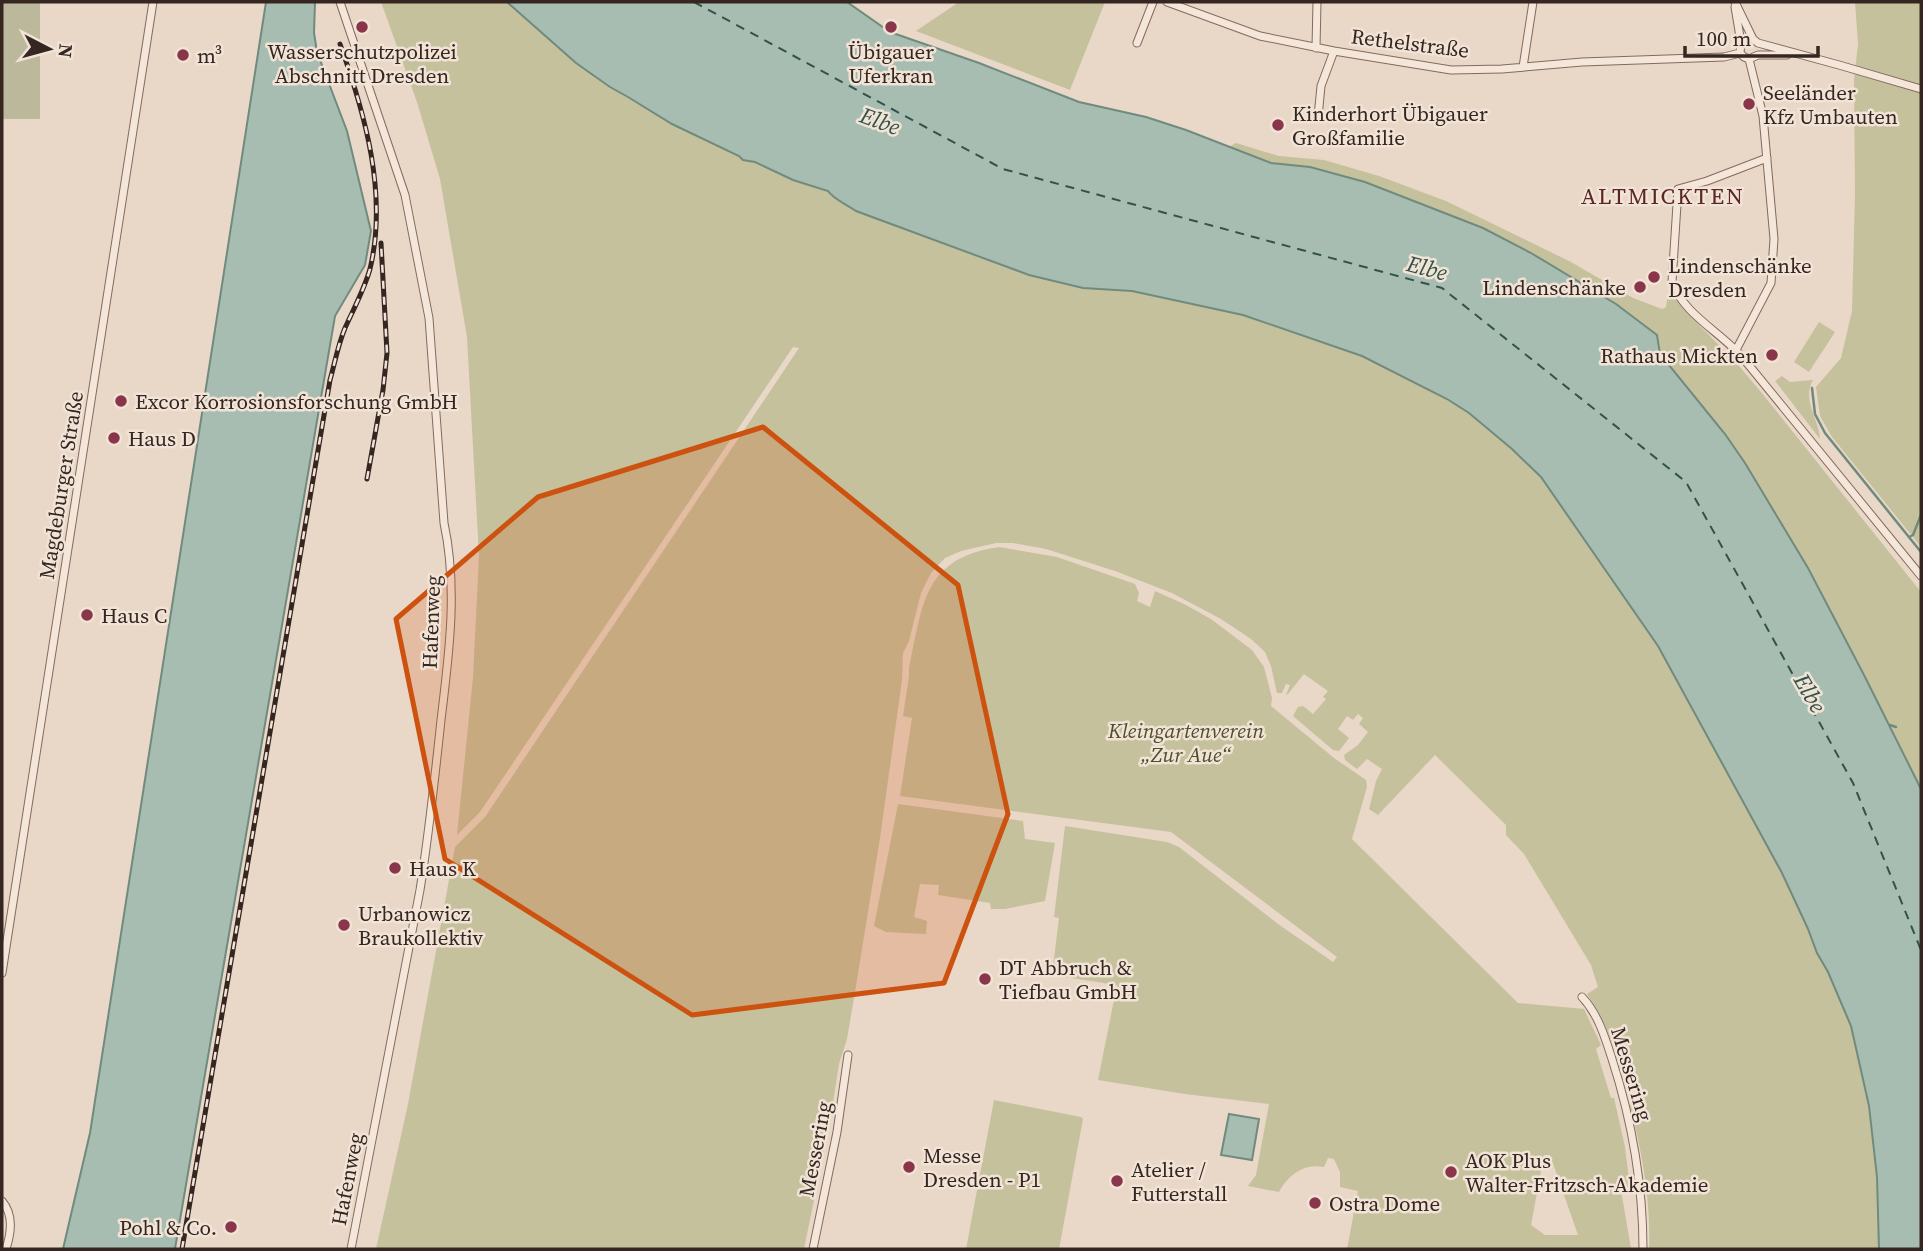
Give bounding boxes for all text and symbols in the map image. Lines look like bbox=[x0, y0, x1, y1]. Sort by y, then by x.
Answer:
north arrow bbox=[14, 14, 84, 84]
scale bar bbox=[1685, 14, 1818, 58]
marker: Wasserschutzpolizei Abschnitt Dresden bbox=[354, 19, 370, 35]
marker: Übigauer Uferkran bbox=[883, 19, 899, 35]
street label: Rethelstraße bbox=[1349, 21, 1471, 65]
text: 100 m bbox=[1696, 24, 1751, 53]
place label: Wasserschutzpolizei Abschnitt Dresden bbox=[267, 37, 457, 90]
place label: Übigauer Uferkran bbox=[848, 37, 934, 90]
place label: m³ bbox=[197, 41, 222, 70]
text: N bbox=[52, 43, 80, 59]
marker: m³ bbox=[175, 47, 191, 63]
place label: Seeländer Kfz Umbauten bbox=[1763, 78, 1898, 131]
marker: Seeländer Kfz Umbauten bbox=[1741, 96, 1757, 112]
water label: Elbe bbox=[854, 99, 905, 143]
place label: Kinderhort Übigauer Großfamilie bbox=[1292, 99, 1488, 152]
marker: Kinderhort Übigauer Großfamilie bbox=[1270, 117, 1286, 133]
district label: ALTMICKTEN bbox=[1581, 180, 1745, 212]
water label: Elbe bbox=[1402, 247, 1451, 289]
place label: Lindenschänke Dresden bbox=[1668, 251, 1812, 304]
marker: Lindenschänke Dresden bbox=[1646, 269, 1662, 285]
place label: Lindenschänke bbox=[1482, 273, 1626, 302]
marker: Lindenschänke bbox=[1632, 279, 1648, 295]
place label: Rathaus Mickten bbox=[1600, 341, 1758, 370]
marker: Rathaus Mickten bbox=[1764, 347, 1780, 363]
place label: Excor Korrosionsforschung GmbH bbox=[135, 387, 458, 416]
street label: Magdeburger Straße bbox=[32, 389, 90, 581]
marker: Excor Korrosionsforschung GmbH bbox=[113, 393, 129, 409]
place label: Haus D bbox=[128, 424, 196, 453]
marker: Haus D bbox=[106, 430, 122, 446]
street label: Hafenweg bbox=[415, 574, 447, 669]
place label: Haus C bbox=[101, 601, 167, 630]
marker: Haus C bbox=[79, 607, 95, 623]
water label: Elbe bbox=[1785, 667, 1834, 719]
park label: Kleingartenverein „Zur Aue“ bbox=[1107, 716, 1264, 769]
place label: Haus K bbox=[409, 854, 476, 883]
marker: Haus K bbox=[387, 860, 403, 876]
place label: Urbanowicz Braukollektiv bbox=[358, 899, 483, 952]
marker: Urbanowicz Braukollektiv bbox=[336, 917, 352, 933]
place label: DT Abbruch & Tiefbau GmbH bbox=[999, 953, 1137, 1006]
marker: DT Abbruch & Tiefbau GmbH bbox=[977, 971, 993, 987]
street label: Messering bbox=[1604, 1023, 1660, 1125]
street label: Messering bbox=[792, 1099, 839, 1199]
street label: Hafenweg bbox=[324, 1130, 370, 1228]
place label: Messe Dresden - P1 bbox=[923, 1141, 1041, 1194]
place label: AOK Plus Walter-Fritzsch-Akademie bbox=[1465, 1146, 1709, 1199]
place label: Atelier / Futterstall bbox=[1131, 1155, 1227, 1208]
marker: Messe Dresden - P1 bbox=[901, 1159, 917, 1175]
marker: AOK Plus Walter-Fritzsch-Akademie bbox=[1443, 1164, 1459, 1180]
marker: Atelier / Futterstall bbox=[1109, 1173, 1125, 1189]
place label: Ostra Dome bbox=[1329, 1189, 1440, 1218]
marker: Ostra Dome bbox=[1307, 1195, 1323, 1211]
place label: Pohl & Co. bbox=[119, 1213, 217, 1242]
marker: Pohl & Co. bbox=[223, 1219, 239, 1235]

